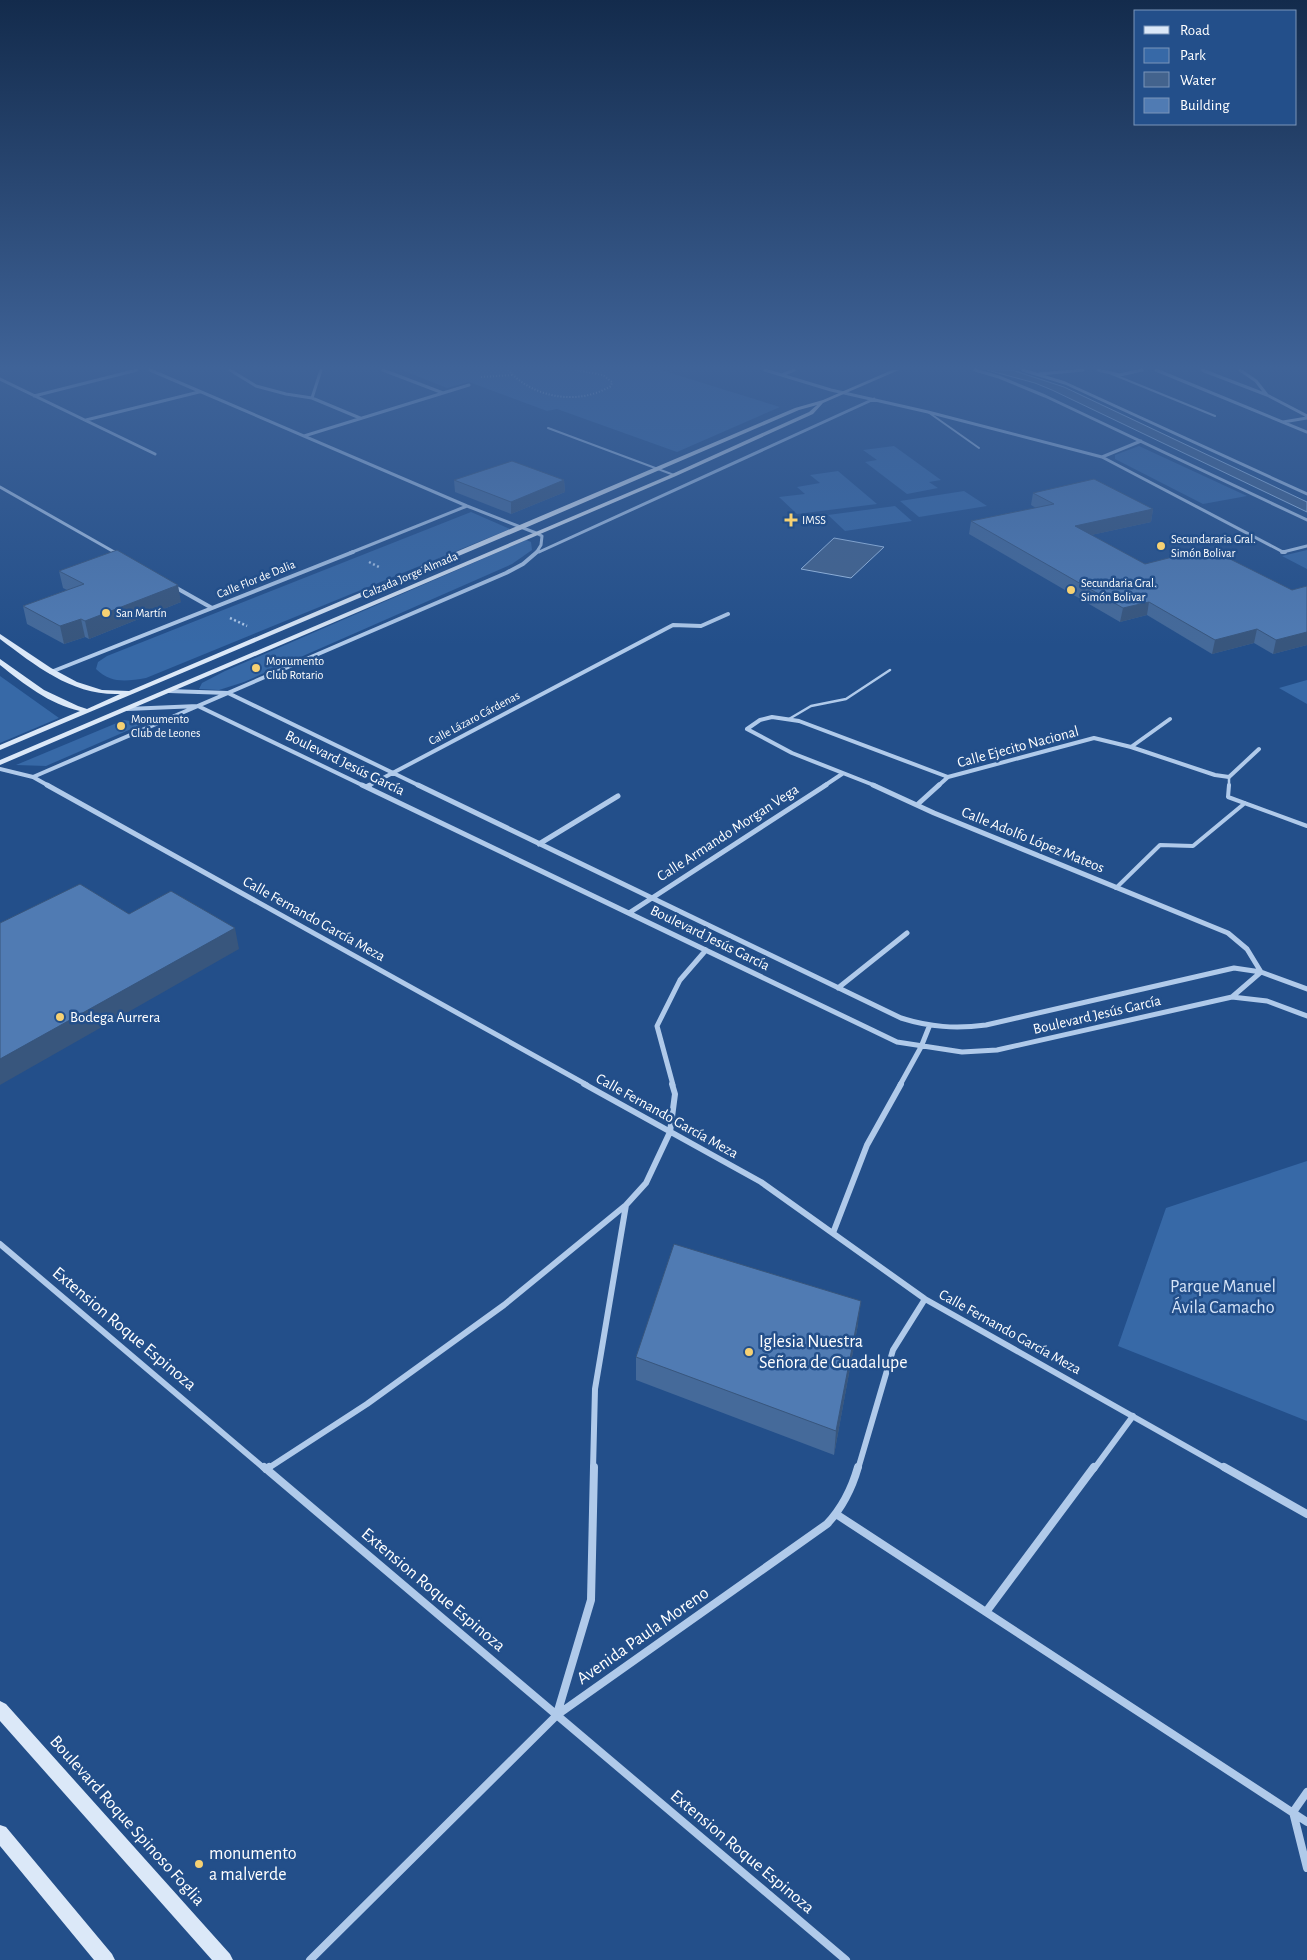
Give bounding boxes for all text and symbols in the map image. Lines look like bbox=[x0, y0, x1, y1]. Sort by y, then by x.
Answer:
legend bbox=[1134, 10, 1297, 125]
text: Road bbox=[1180, 23, 1210, 38]
text: Park bbox=[1180, 48, 1206, 63]
text: Water bbox=[1180, 73, 1216, 88]
text: Building bbox=[1180, 98, 1230, 113]
marker: IMSS bbox=[784, 513, 798, 527]
place label: IMSS bbox=[802, 514, 826, 526]
place label: Secundararia Gral. Simón Bolivar bbox=[1171, 533, 1256, 559]
marker: Secundararia Gral. Simón Bolivar bbox=[1155, 540, 1167, 552]
street label: Calzada Jorge Almada bbox=[361, 549, 460, 600]
street label: Calle Flor de Dalia bbox=[215, 558, 297, 600]
place label: Secundaria Gral. Simón Bolivar bbox=[1081, 577, 1157, 603]
marker: Secundaria Gral. Simón Bolivar bbox=[1065, 584, 1077, 596]
marker: San Martín bbox=[100, 607, 112, 619]
place label: San Martín bbox=[116, 607, 167, 619]
place label: Monumento Club Rotario bbox=[266, 655, 324, 681]
marker: Monumento Club Rotario bbox=[250, 662, 262, 674]
street label: Calle Lázaro Cárdenas bbox=[426, 689, 522, 747]
place label: Monumento Club de Leones bbox=[131, 713, 201, 739]
marker: Monumento Club de Leones bbox=[115, 720, 127, 732]
street label: Calle Ejecito Nacional bbox=[956, 724, 1080, 770]
street label: Boulevard Jesús García bbox=[283, 728, 407, 798]
street label: Calle Armando Morgan Vega bbox=[655, 782, 801, 884]
street label: Calle Adolfo López Mateos bbox=[959, 804, 1107, 876]
street label: Calle Fernando García Meza bbox=[240, 874, 388, 964]
street label: Boulevard Jesús García bbox=[648, 903, 772, 973]
street label: Boulevard Jesús García bbox=[1032, 993, 1162, 1037]
place label: Bodega Aurrera bbox=[70, 1010, 160, 1025]
marker: Bodega Aurrera bbox=[54, 1011, 66, 1023]
street label: Calle Fernando García Meza bbox=[593, 1071, 741, 1161]
street label: Extension Roque Espinoza bbox=[49, 1264, 199, 1394]
park label: Parque Manuel Ávila Camacho bbox=[1170, 1278, 1276, 1317]
street label: Calle Fernando García Meza bbox=[936, 1287, 1084, 1377]
place label: Iglesia Nuestra Señora de Guadalupe bbox=[759, 1333, 908, 1372]
marker: Iglesia Nuestra Señora de Guadalupe bbox=[743, 1346, 755, 1358]
street label: Extension Roque Espinoza bbox=[358, 1525, 508, 1655]
street label: Avenida Paula Moreno bbox=[574, 1584, 713, 1688]
street label: Boulevard Roque Spinoso Foglia bbox=[46, 1732, 208, 1910]
street label: Extension Roque Espinoza bbox=[667, 1787, 817, 1917]
place label: monumento a malverde bbox=[209, 1845, 297, 1884]
marker: monumento a malverde bbox=[193, 1858, 205, 1870]

